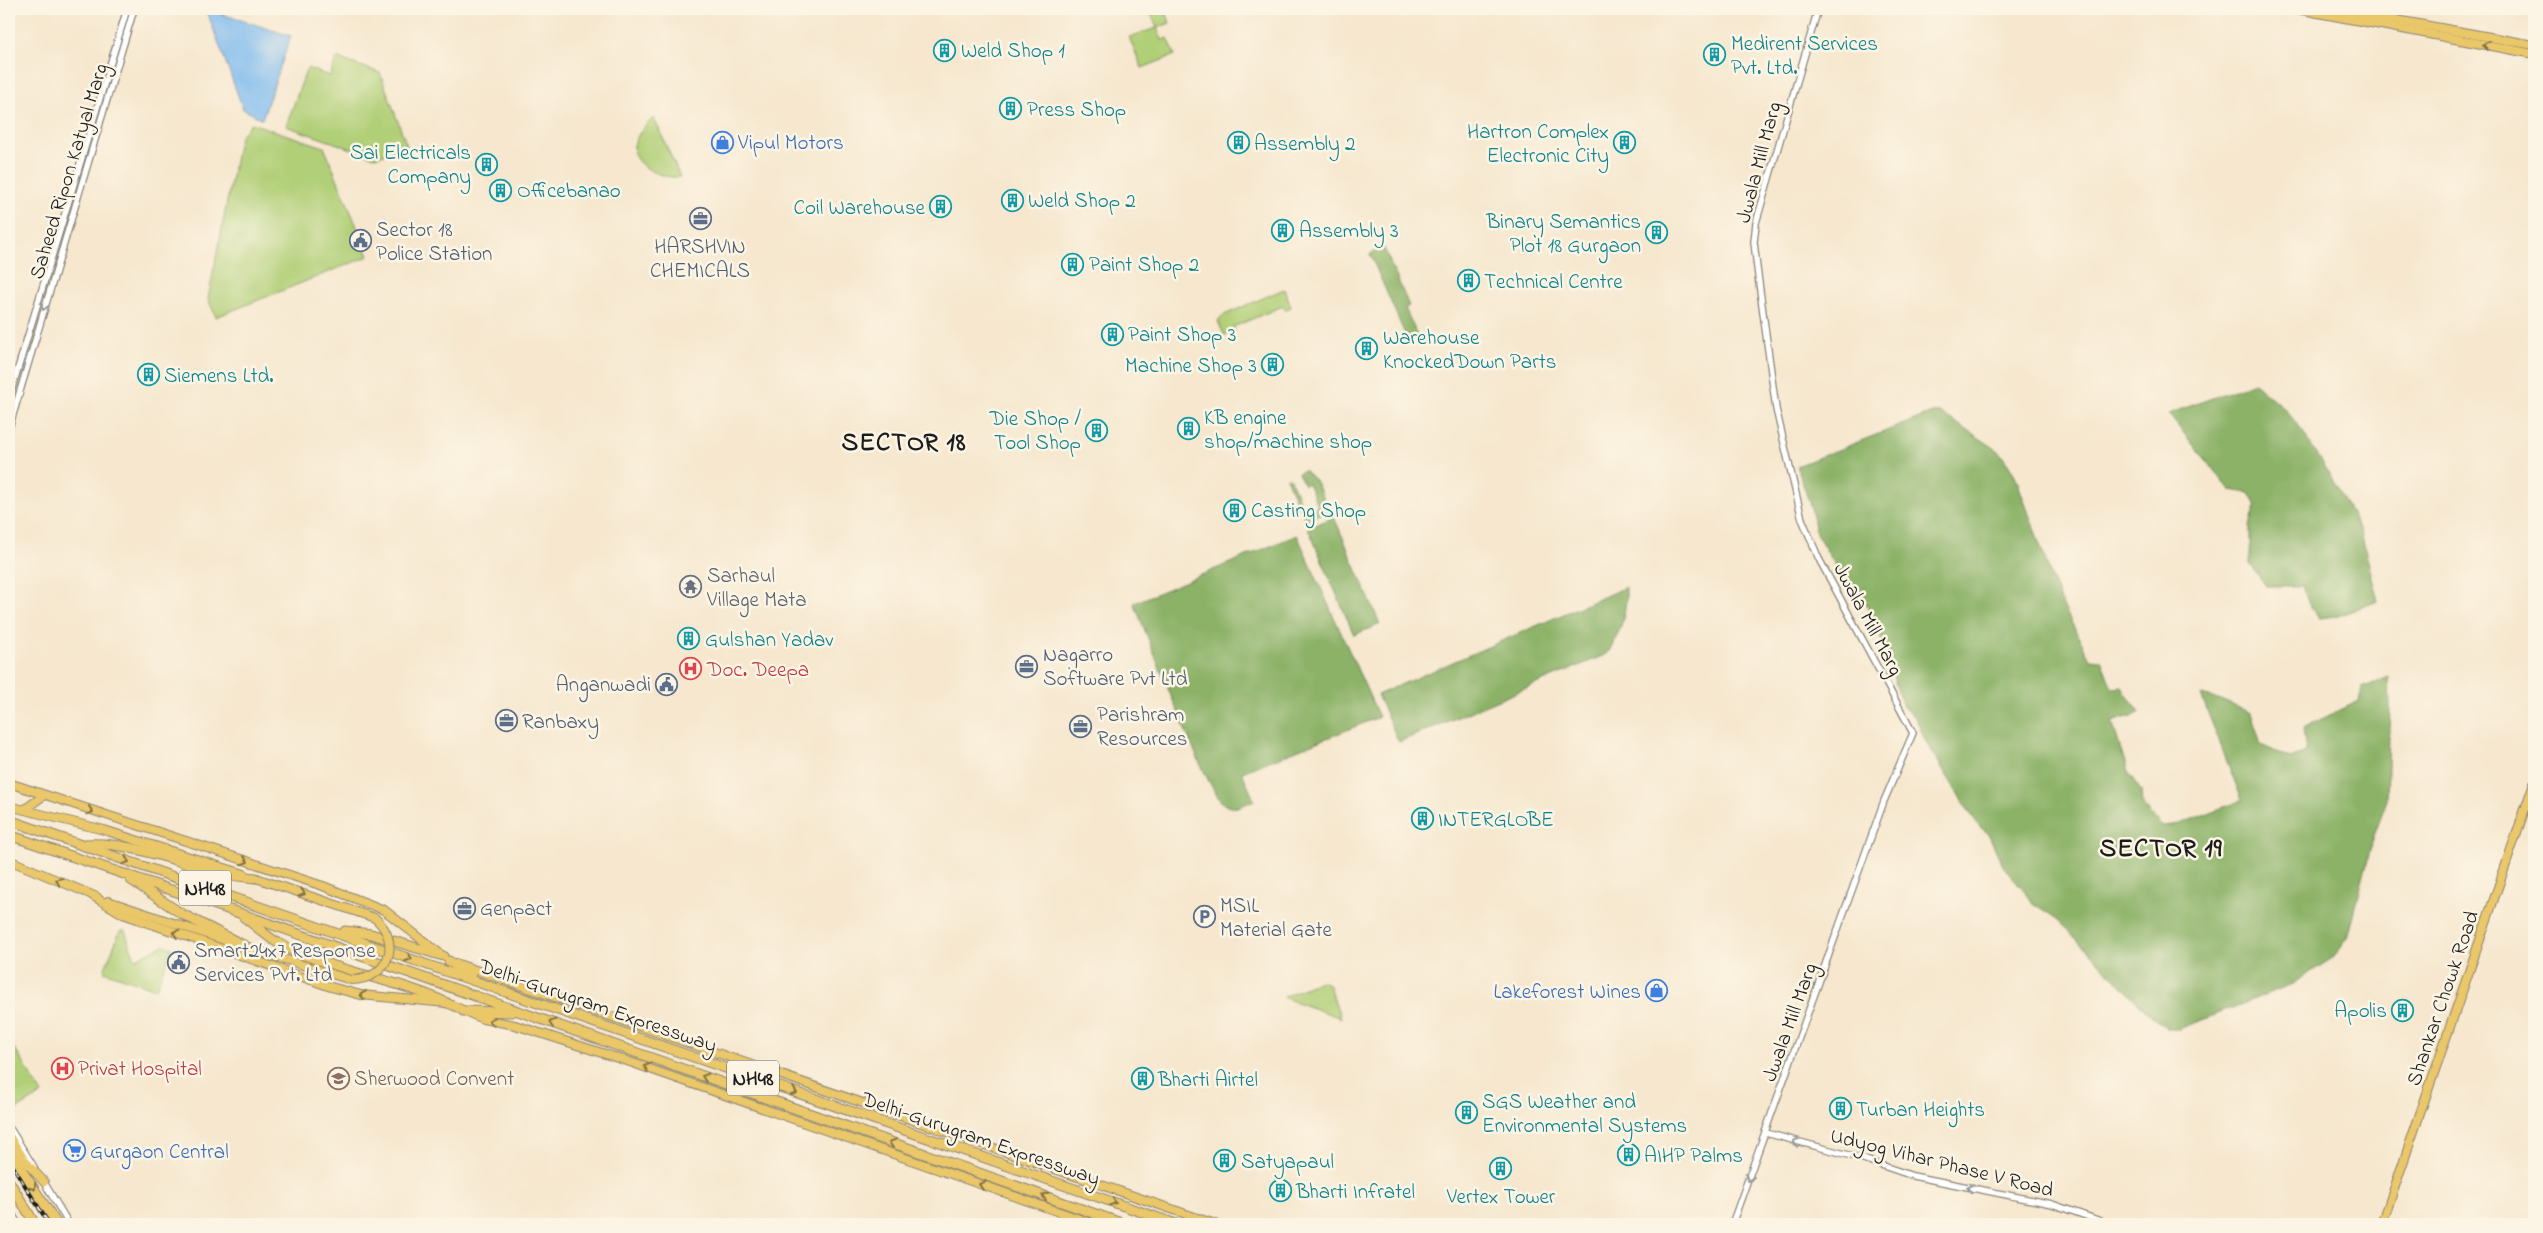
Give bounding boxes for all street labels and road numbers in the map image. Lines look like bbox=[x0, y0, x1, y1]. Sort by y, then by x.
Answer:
street label: Saheed Ripon Katyal Marg bbox=[23, 60, 119, 284]
street label: Jwala Mill Marg bbox=[1729, 99, 1792, 227]
street label: Jwala Mill Marg bbox=[1823, 558, 1910, 683]
road number: NH48 bbox=[179, 870, 231, 906]
street label: Shankar Chowk Road bbox=[2400, 907, 2488, 1090]
street label: Delhi-Gurugram Expressway bbox=[473, 952, 720, 1064]
street label: Jwala Mill Marg bbox=[1756, 959, 1828, 1087]
road number: NH48 bbox=[727, 1060, 779, 1096]
street label: Delhi-Gurugram Expressway bbox=[856, 1085, 1103, 1197]
street label: Udyog Vihar Phase V Road bbox=[1826, 1122, 2056, 1208]

